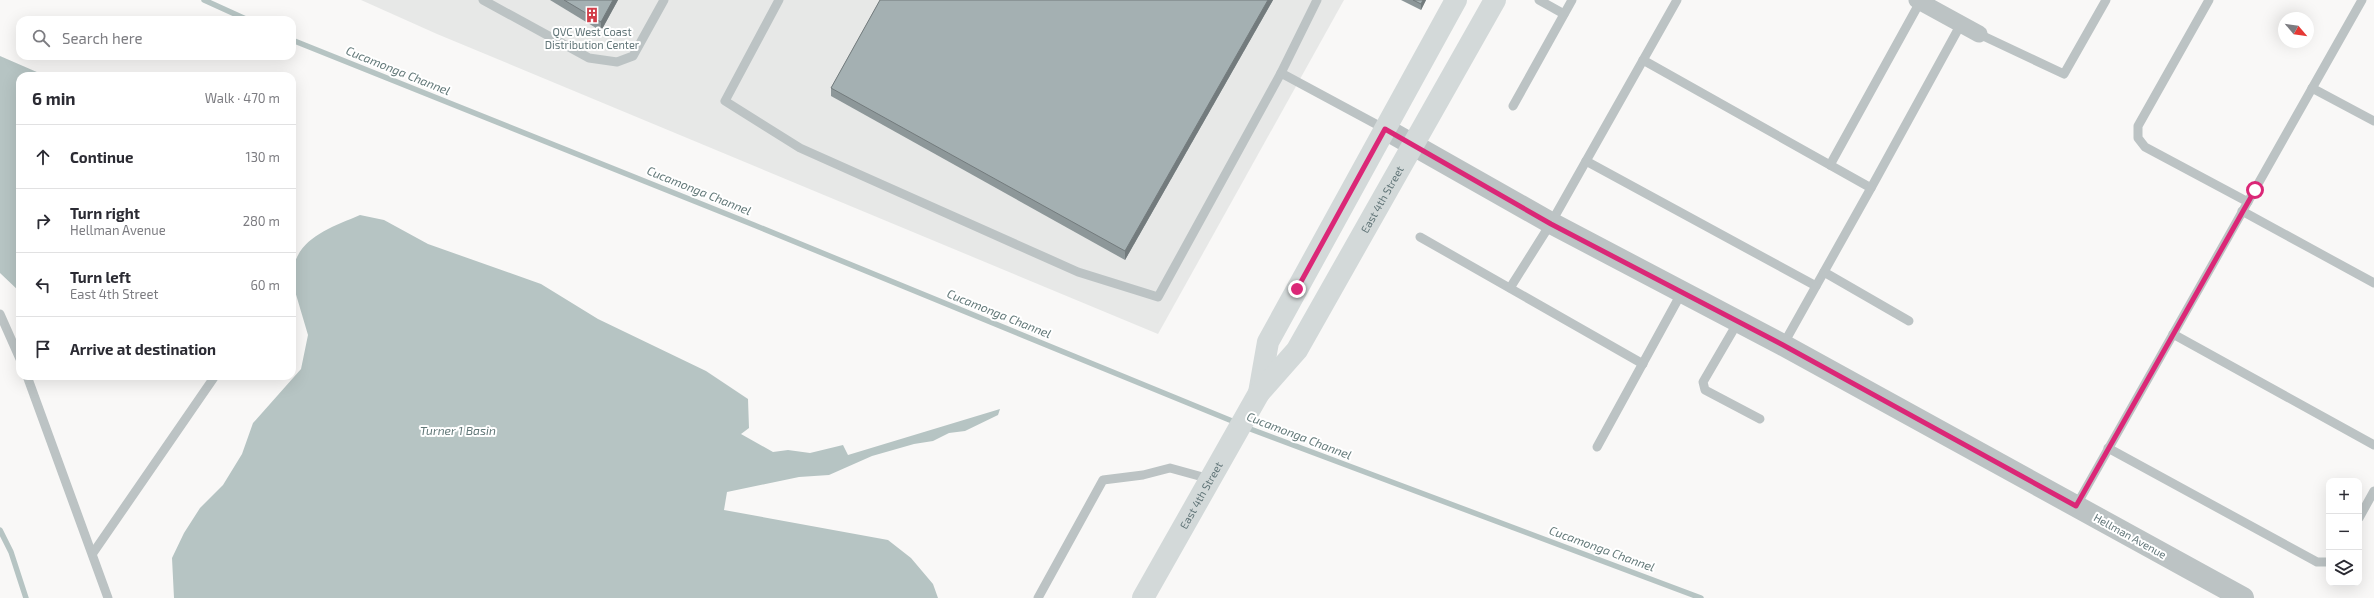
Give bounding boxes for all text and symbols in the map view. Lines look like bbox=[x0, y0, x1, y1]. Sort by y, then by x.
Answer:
building icon: QVC West Coast Distribution Center bbox=[583, 6, 601, 24]
north arrow bbox=[2278, 12, 2314, 48]
search box bbox=[16, 16, 296, 60]
place label: QVC West Coast Distribution Center bbox=[545, 25, 640, 51]
icon: search bbox=[30, 27, 52, 49]
text: Search here bbox=[62, 29, 143, 47]
water label: Cucamonga Channel bbox=[344, 43, 453, 97]
text: 6 min bbox=[32, 88, 76, 108]
text: Walk · 470 m bbox=[205, 90, 280, 106]
icon: ahead bbox=[32, 146, 54, 168]
text: Continue bbox=[70, 148, 133, 166]
text: 130 m bbox=[245, 149, 280, 165]
water label: Cucamonga Channel bbox=[645, 163, 754, 217]
street label: East 4th Street bbox=[1358, 163, 1406, 235]
route start bbox=[2246, 181, 2264, 199]
text: Turn right bbox=[70, 204, 140, 222]
icon: right bbox=[32, 210, 54, 232]
text: 280 m bbox=[243, 213, 280, 229]
text: Hellman Avenue bbox=[70, 222, 166, 238]
text: Turn left bbox=[70, 268, 131, 286]
icon: left bbox=[32, 274, 54, 296]
text: 60 m bbox=[250, 277, 280, 293]
route end bbox=[1288, 280, 1306, 298]
text: East 4th Street bbox=[70, 286, 158, 302]
water label: Cucamonga Channel bbox=[945, 286, 1054, 340]
icon: arrive bbox=[32, 338, 54, 360]
text: Arrive at destination bbox=[70, 340, 216, 358]
water label: Cucamonga Channel bbox=[1245, 409, 1354, 462]
water label: Turner 1 Basin bbox=[420, 423, 496, 437]
street label: East 4th Street bbox=[1177, 459, 1225, 531]
map controls bbox=[2326, 478, 2362, 586]
button: + bbox=[2326, 478, 2362, 514]
street label: Hellman Avenue bbox=[2092, 510, 2169, 561]
button: − bbox=[2326, 514, 2362, 550]
water label: Cucamonga Channel bbox=[1548, 522, 1657, 574]
button: layers bbox=[2326, 550, 2362, 586]

